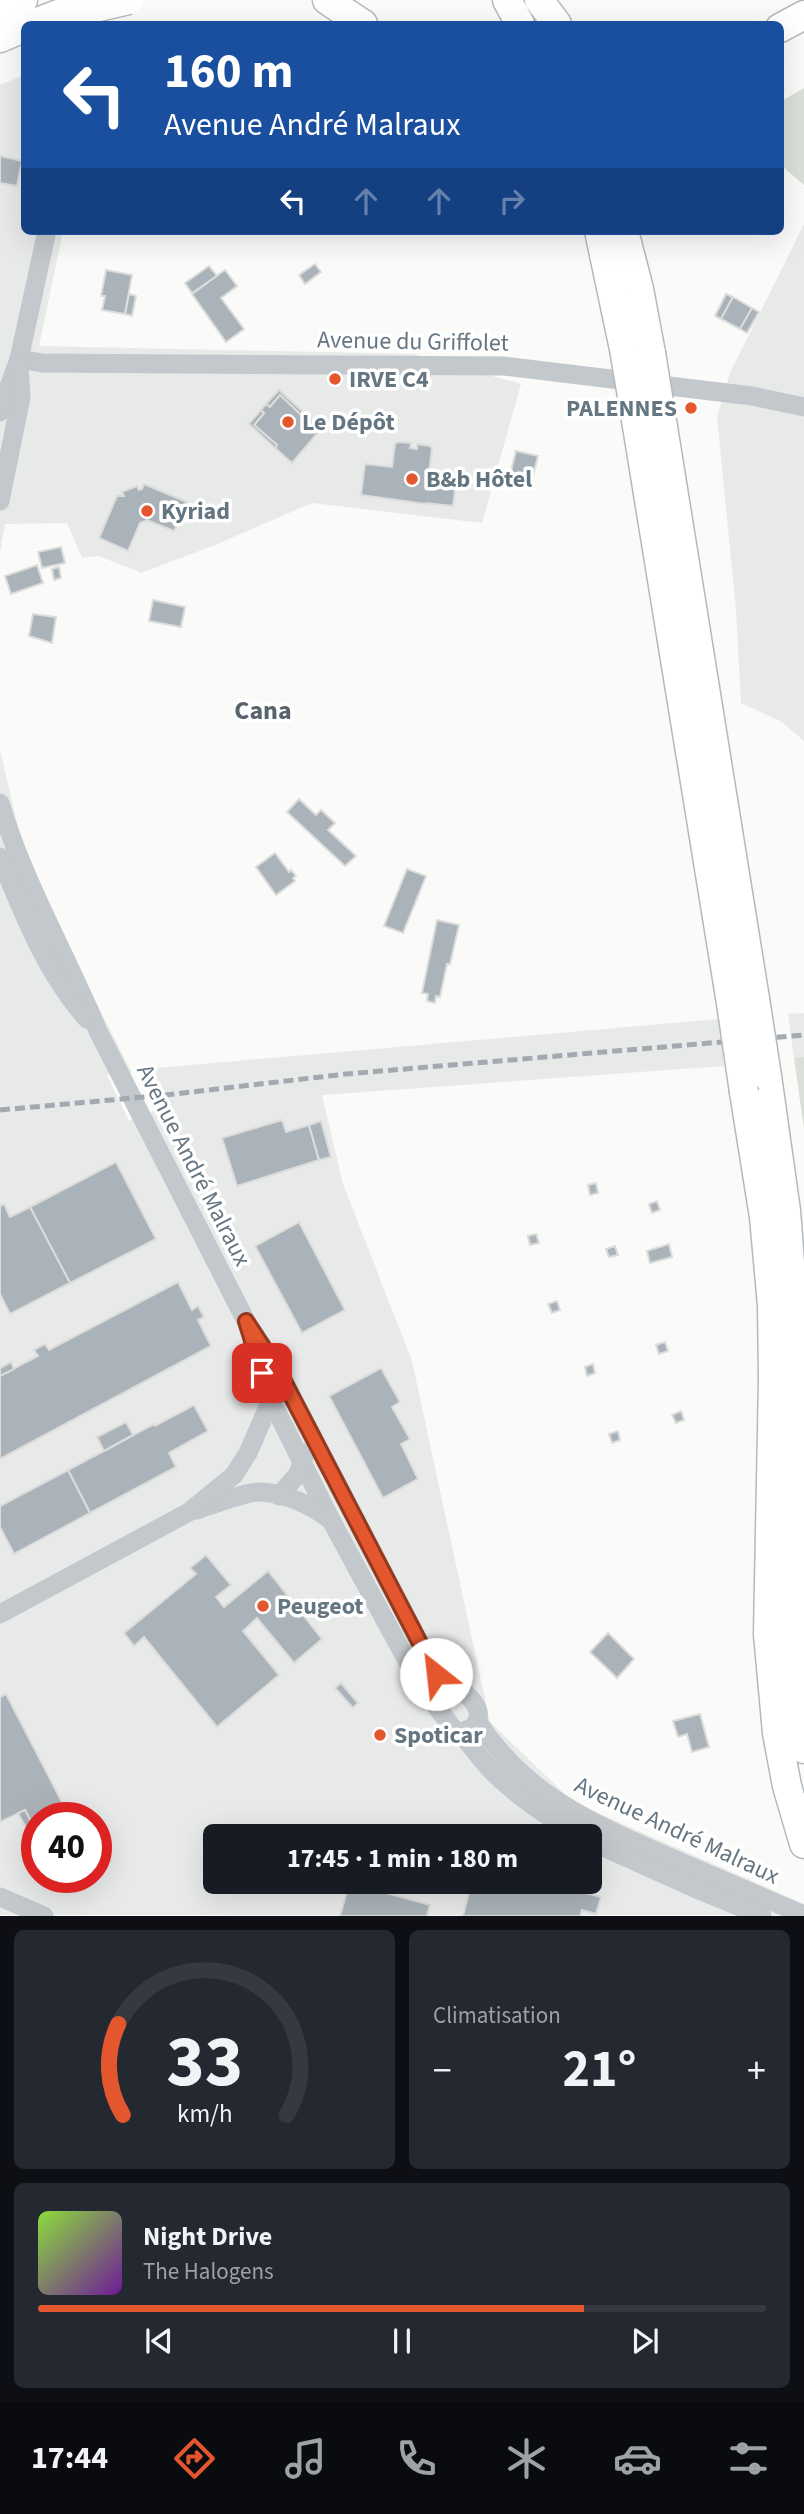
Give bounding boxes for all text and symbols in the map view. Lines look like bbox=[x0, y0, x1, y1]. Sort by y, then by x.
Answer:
text: 160 m bbox=[164, 37, 293, 107]
icon: left bbox=[49, 49, 140, 140]
text: Avenue André Malraux bbox=[164, 102, 460, 148]
icon: left bbox=[274, 182, 312, 220]
icon: ahead bbox=[347, 182, 385, 220]
icon: ahead bbox=[420, 182, 458, 220]
icon: right bbox=[493, 182, 531, 220]
street label: Avenue du Griffolet bbox=[317, 322, 509, 361]
place label: IRVE C4 bbox=[349, 362, 429, 397]
marker: IRVE C4 bbox=[327, 371, 343, 387]
place label: PALENNES bbox=[566, 391, 677, 426]
marker: PALENNES bbox=[683, 400, 699, 416]
place label: Le Dépôt bbox=[302, 405, 395, 440]
marker: Le Dépôt bbox=[280, 414, 296, 430]
place label: B&b Hôtel bbox=[426, 462, 532, 497]
marker: B&b Hôtel bbox=[404, 471, 420, 487]
place label: Kyriad bbox=[161, 494, 230, 529]
marker: Kyriad bbox=[139, 503, 155, 519]
district label: Cana bbox=[234, 692, 292, 729]
street label: Avenue André Malraux bbox=[127, 1058, 260, 1272]
pin bbox=[232, 1343, 292, 1403]
icon: arrive bbox=[243, 1354, 281, 1392]
place label: Peugeot bbox=[277, 1589, 364, 1624]
marker: Peugeot bbox=[255, 1598, 271, 1614]
position arrow bbox=[399, 1637, 473, 1711]
place label: Spoticar bbox=[394, 1718, 483, 1753]
marker: Spoticar bbox=[372, 1727, 388, 1743]
street label: Avenue André Malraux bbox=[569, 1768, 785, 1893]
speed limit sign: 40 bbox=[21, 1802, 112, 1893]
text: 17:45 · 1 min · 180 m bbox=[287, 1840, 518, 1877]
text: Climatisation bbox=[433, 1999, 561, 2032]
text: 33 bbox=[166, 2011, 243, 2115]
text: 21° bbox=[563, 2033, 636, 2107]
text: − bbox=[433, 2044, 452, 2098]
text: + bbox=[747, 2044, 766, 2098]
text: km/h bbox=[177, 2096, 232, 2132]
text: Night Drive bbox=[143, 2218, 272, 2255]
text: The Halogens bbox=[143, 2255, 274, 2288]
icon: previous bbox=[140, 2322, 178, 2360]
icon: pause bbox=[383, 2322, 421, 2360]
icon: next bbox=[626, 2322, 664, 2360]
icon: directions bbox=[170, 2434, 219, 2483]
icon: music bbox=[281, 2434, 330, 2483]
icon: phone bbox=[392, 2434, 441, 2483]
icon: climate bbox=[502, 2434, 551, 2483]
icon: car bbox=[613, 2434, 662, 2483]
icon: filters bbox=[724, 2434, 773, 2483]
text: 17:44 bbox=[31, 2435, 108, 2481]

